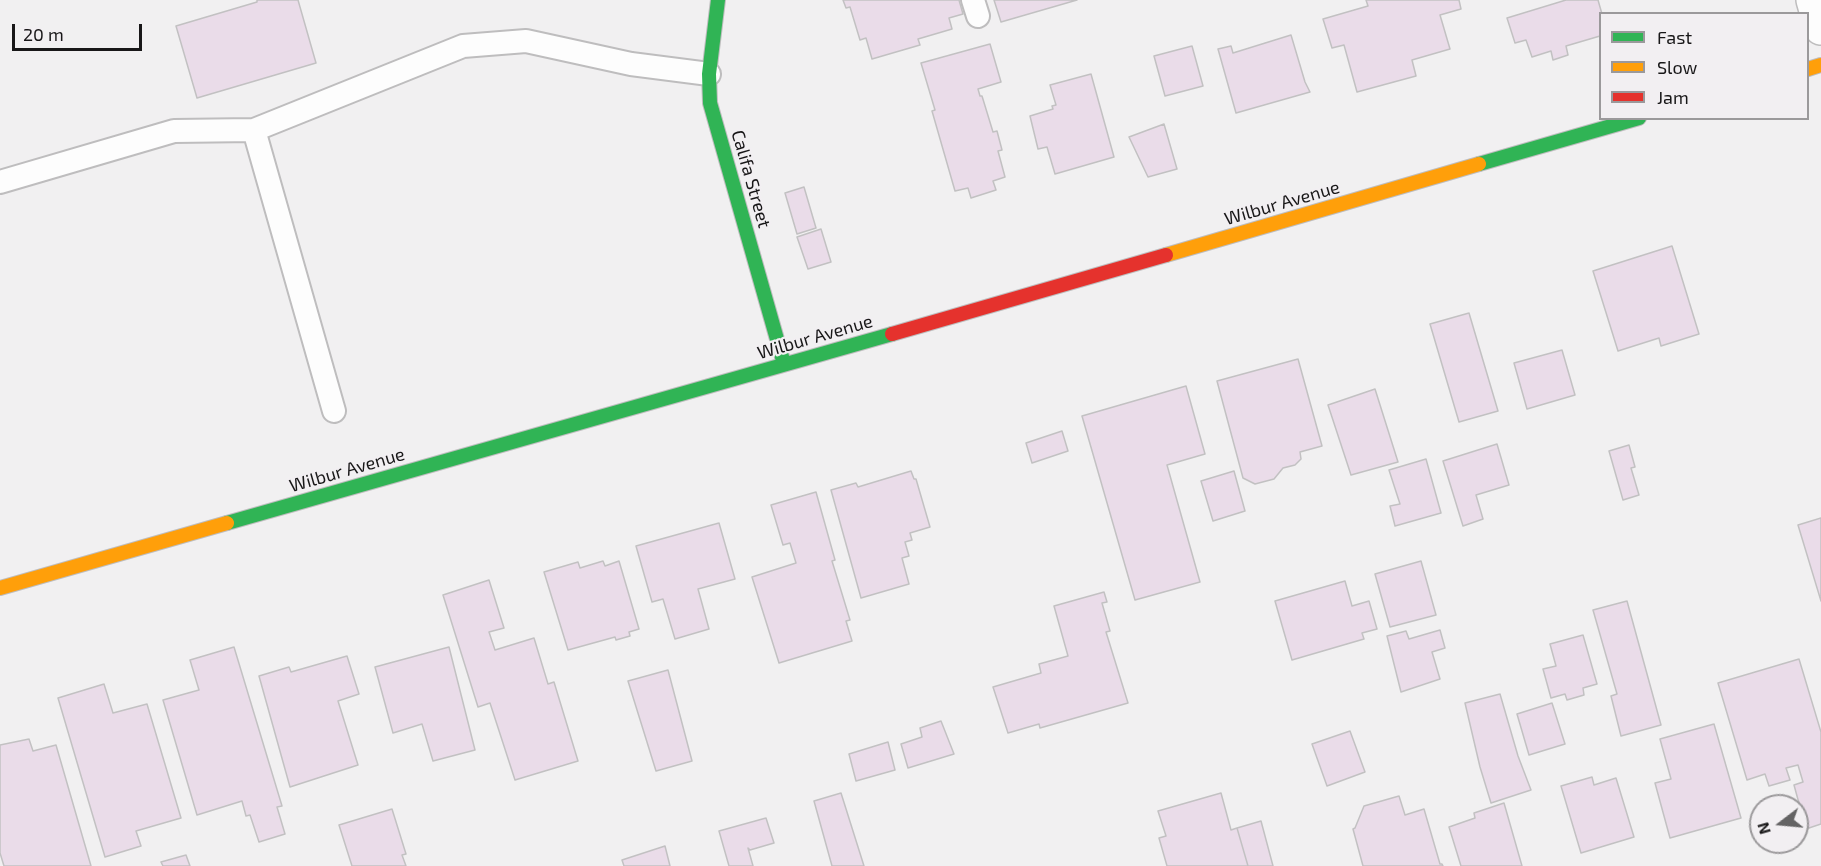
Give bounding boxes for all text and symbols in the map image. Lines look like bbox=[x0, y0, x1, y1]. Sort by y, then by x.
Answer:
scale bar bbox=[15, 12, 146, 50]
legend bbox=[1599, 12, 1809, 120]
text: 20 m bbox=[23, 23, 64, 45]
text: Fast bbox=[1657, 26, 1692, 48]
text: Slow bbox=[1657, 56, 1697, 78]
text: Jam bbox=[1657, 86, 1689, 108]
street label: Califa Street bbox=[727, 128, 775, 230]
street label: Wilbur Avenue bbox=[1222, 176, 1342, 230]
street label: Wilbur Avenue bbox=[755, 310, 875, 364]
street label: Wilbur Avenue bbox=[287, 443, 407, 497]
north arrow bbox=[1749, 794, 1809, 854]
text: N bbox=[1752, 820, 1774, 837]

